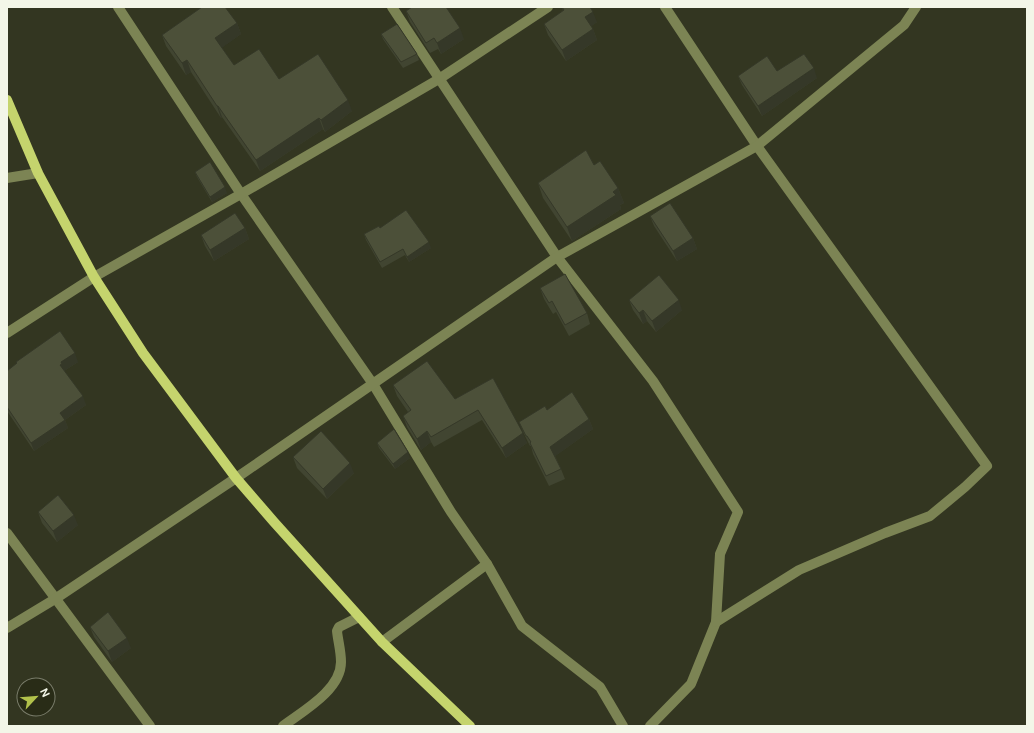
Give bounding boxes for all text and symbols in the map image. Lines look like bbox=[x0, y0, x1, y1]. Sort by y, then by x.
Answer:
north arrow bbox=[16, 677, 56, 717]
text: N bbox=[37, 686, 53, 699]

